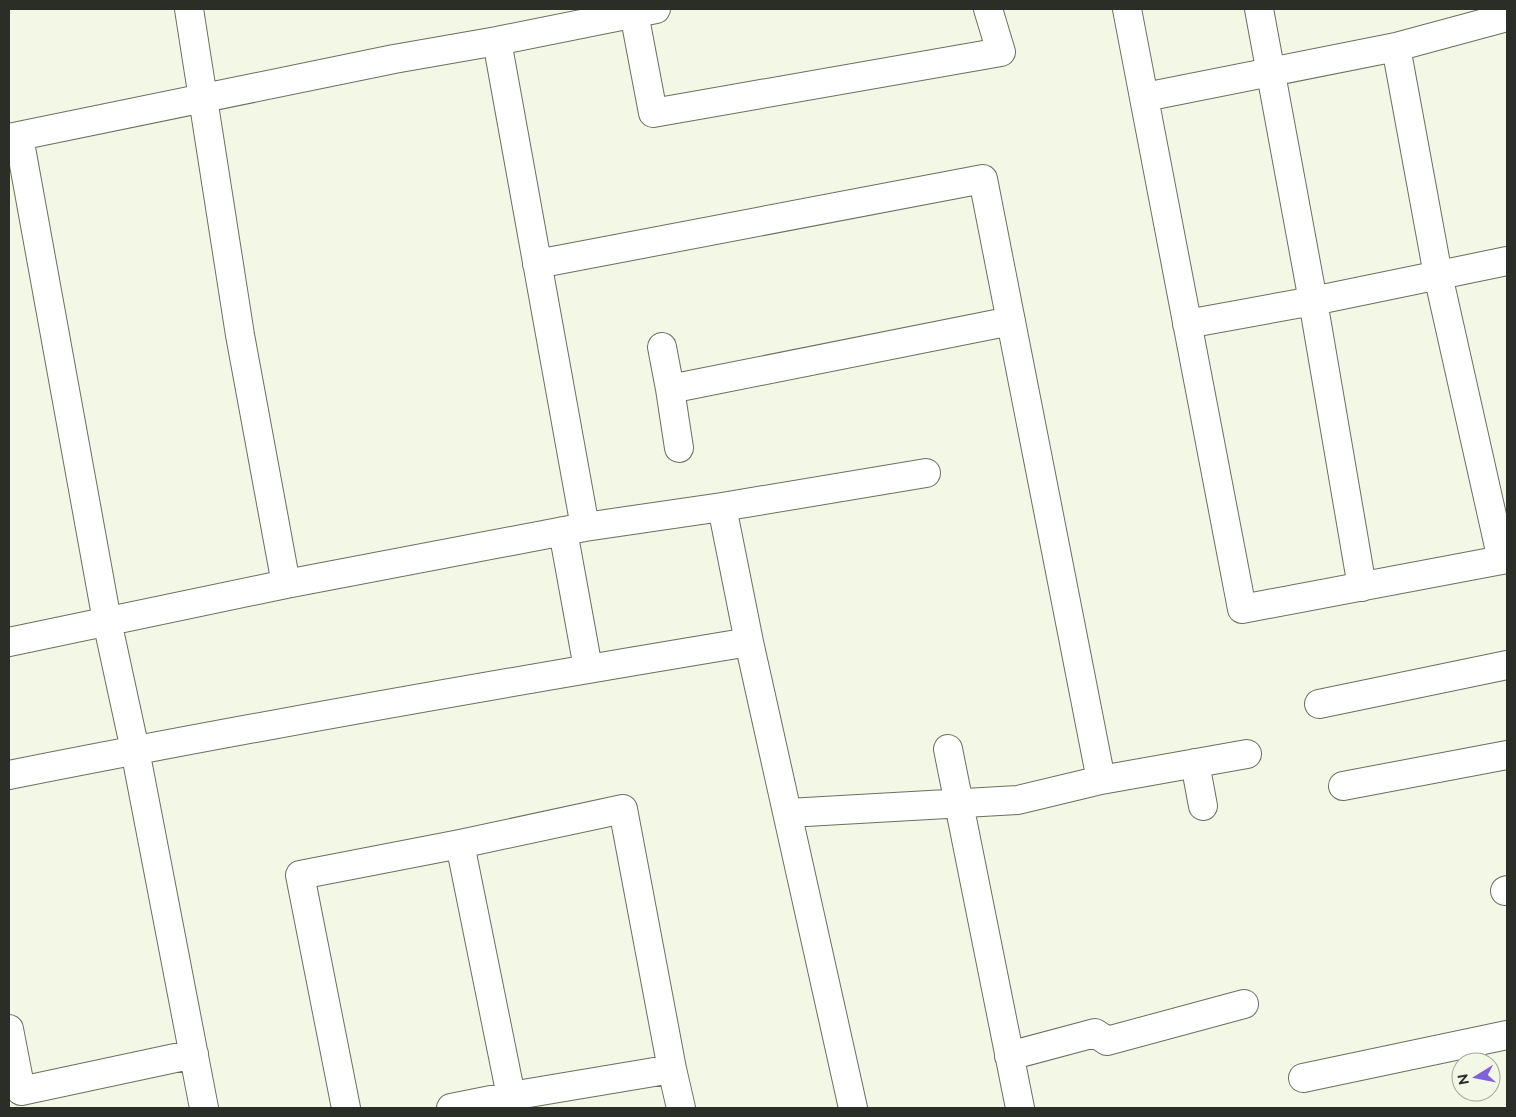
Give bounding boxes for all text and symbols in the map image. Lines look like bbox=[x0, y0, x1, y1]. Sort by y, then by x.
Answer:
north arrow bbox=[1451, 1052, 1501, 1102]
text: N bbox=[1454, 1073, 1472, 1086]

